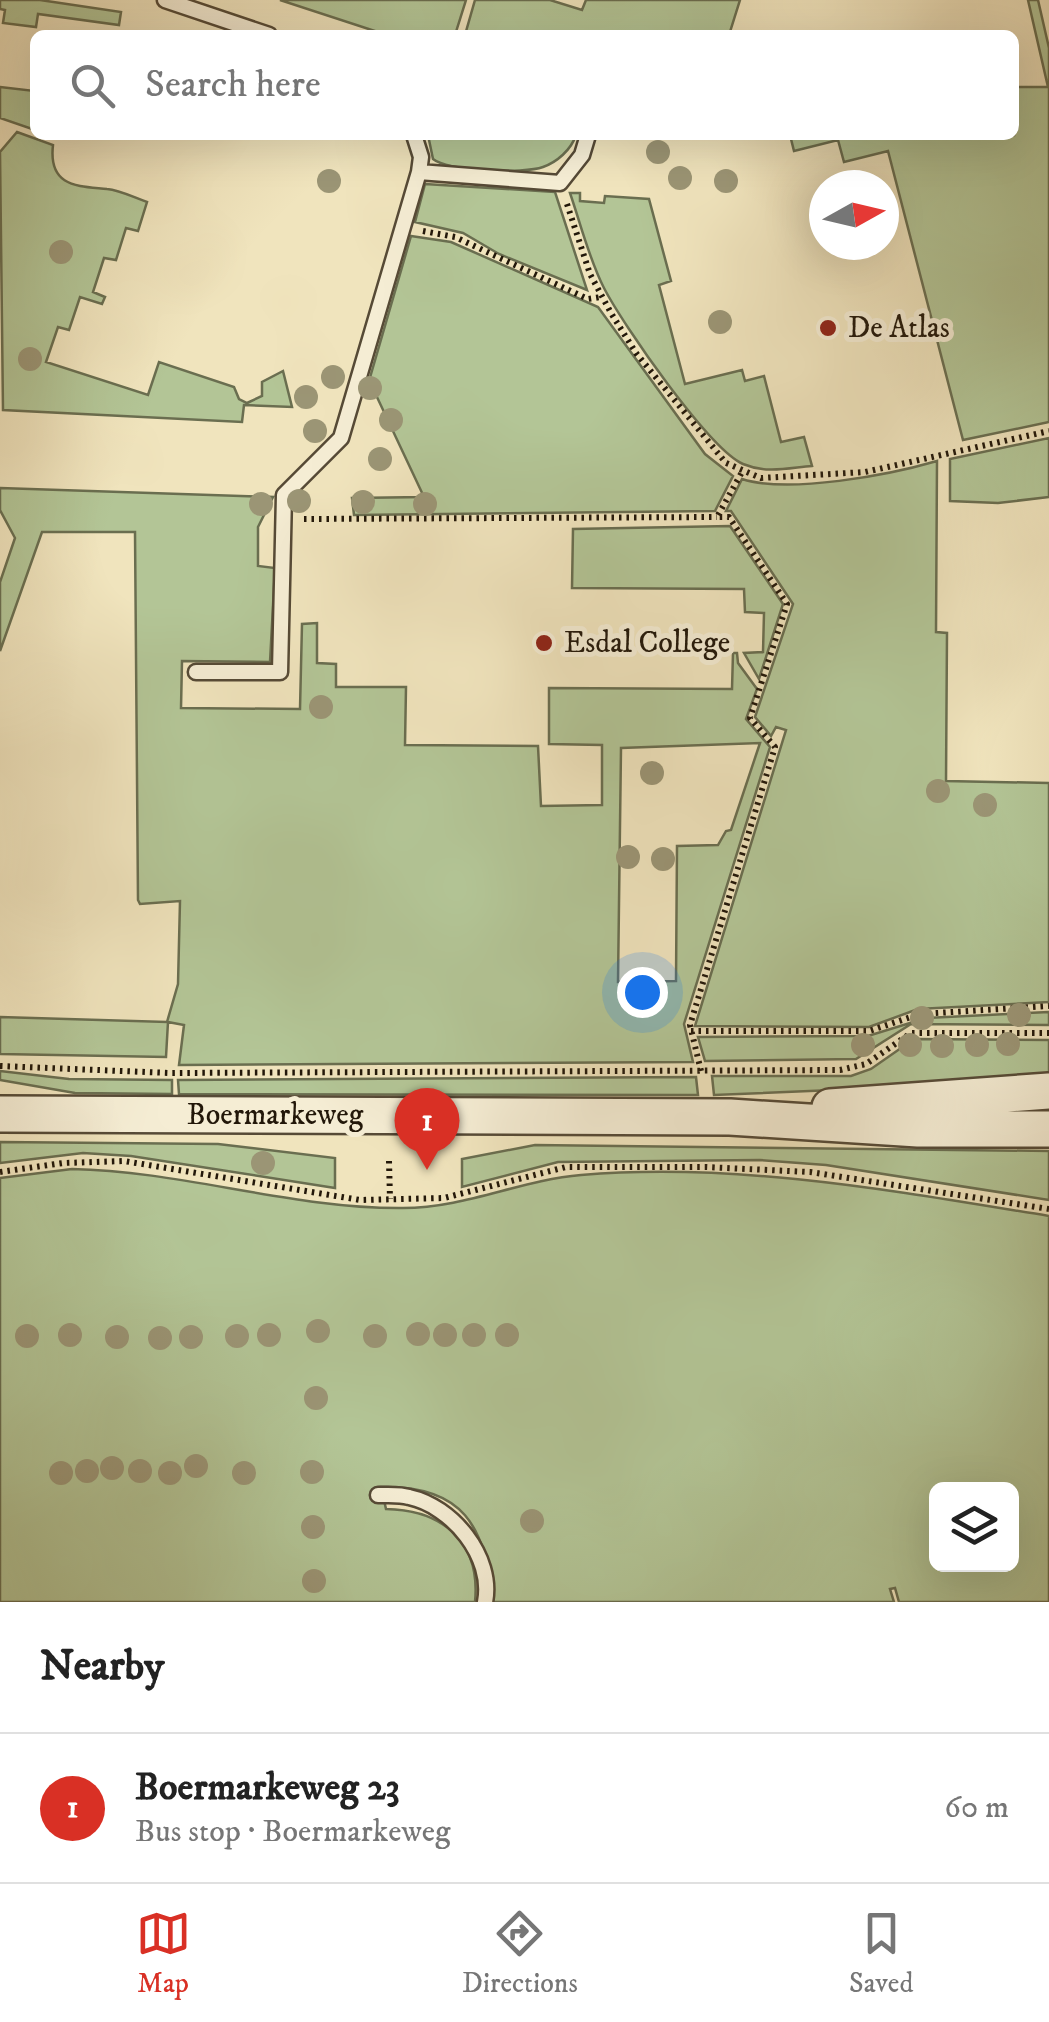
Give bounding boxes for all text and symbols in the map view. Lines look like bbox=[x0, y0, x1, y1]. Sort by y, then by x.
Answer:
search box bbox=[30, 30, 1019, 140]
icon: search bbox=[65, 58, 120, 113]
text: Search here bbox=[145, 61, 321, 109]
north arrow bbox=[809, 170, 899, 260]
place label: De Atlas bbox=[848, 310, 950, 347]
marker: De Atlas bbox=[817, 317, 839, 339]
place label: Esdal College bbox=[564, 625, 730, 662]
marker: Esdal College bbox=[533, 632, 555, 654]
your location bbox=[617, 967, 668, 1018]
pin: 1 bbox=[394, 1088, 460, 1170]
street label: Boermarkeweg bbox=[187, 1097, 364, 1134]
map controls bbox=[929, 1482, 1019, 1572]
button: layers bbox=[929, 1482, 1019, 1572]
text: Nearby bbox=[40, 1641, 164, 1693]
text: Boermarkeweg 23 bbox=[135, 1764, 400, 1812]
text: 1 bbox=[67, 1788, 78, 1828]
text: 60 m bbox=[944, 1788, 1009, 1828]
text: Bus stop · Boermarkeweg bbox=[135, 1812, 451, 1852]
tab: Map bbox=[136, 1906, 191, 2001]
tab: Directions bbox=[462, 1906, 578, 2001]
tab: Saved bbox=[849, 1906, 913, 2001]

